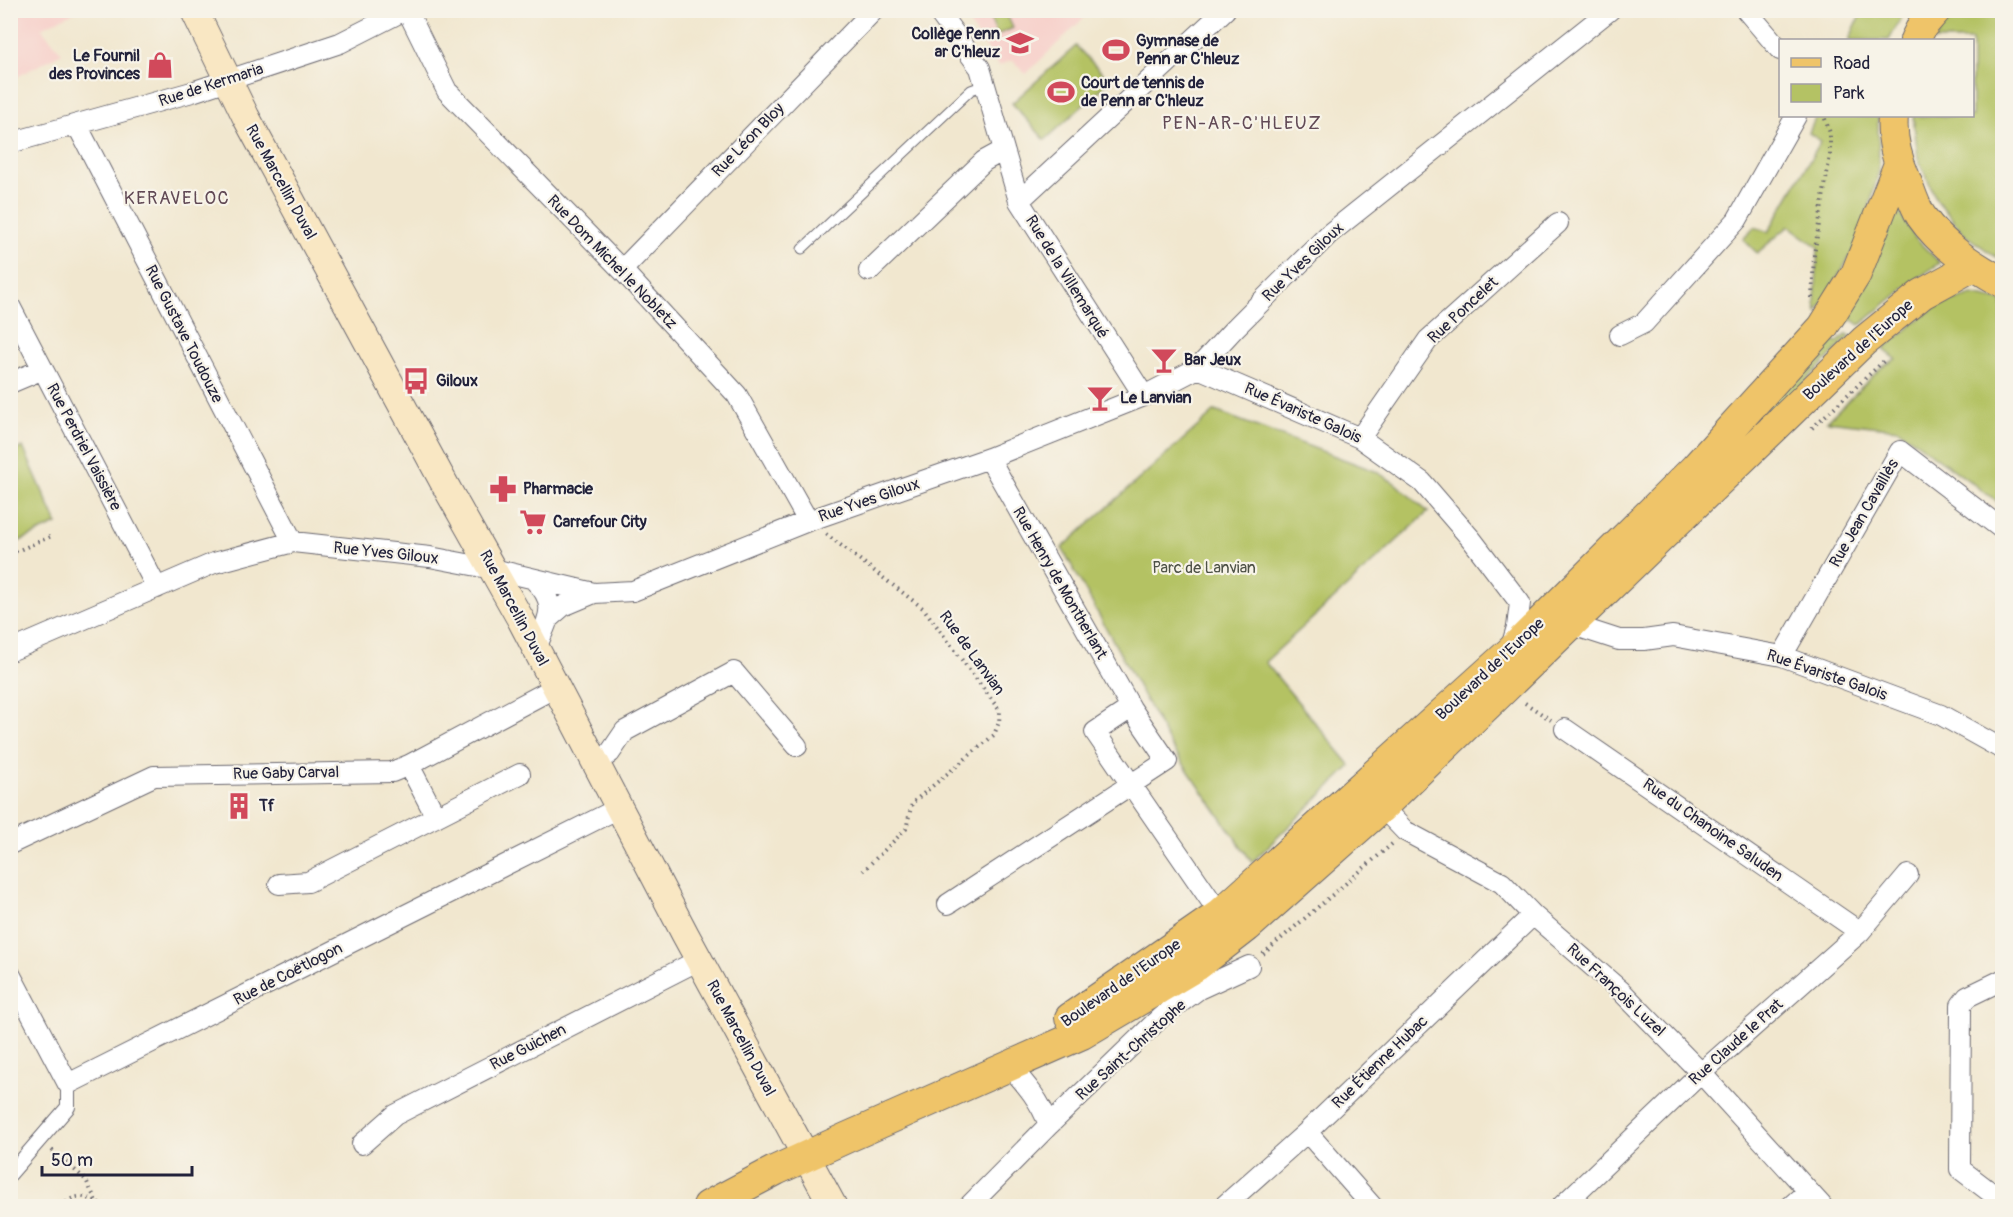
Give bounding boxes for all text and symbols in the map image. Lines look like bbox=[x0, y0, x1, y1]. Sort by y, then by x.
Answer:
place label: Collège Penn ar C'hleuz bbox=[911, 24, 1001, 62]
school or university icon: Collège Penn ar C'hleuz bbox=[1005, 28, 1035, 58]
place label: Gymnase de Penn ar C'hleuz bbox=[1136, 31, 1240, 69]
sports icon: Gymnase de Penn ar C'hleuz bbox=[1101, 35, 1131, 65]
legend bbox=[1779, 39, 1974, 117]
place label: Le Fournil des Provinces bbox=[49, 46, 141, 84]
shop icon: Le Fournil des Provinces bbox=[145, 50, 175, 80]
text: Road bbox=[1833, 52, 1870, 75]
street label: Rue de Kermaria bbox=[156, 59, 266, 111]
place label: Court de tennis de de Penn ar C'hleuz bbox=[1081, 73, 1205, 111]
sports icon: Court de tennis de de Penn ar C'hleuz bbox=[1046, 77, 1076, 107]
text: Park bbox=[1833, 82, 1865, 105]
street label: Rue Léon Bloy bbox=[708, 99, 788, 181]
district label: PEN-AR-C'HLEUZ bbox=[1162, 112, 1322, 135]
street label: Rue Marcellin Duval bbox=[241, 121, 321, 243]
district label: KERAVELOC bbox=[124, 187, 230, 210]
street label: Rue Dom Michel le Nobletz bbox=[543, 191, 681, 333]
street label: Rue de la Villemarqué bbox=[1021, 212, 1113, 342]
street label: Rue Yves Giloux bbox=[1258, 218, 1348, 306]
street label: Rue Gustave Toudouze bbox=[141, 262, 227, 406]
street label: Rue Poncelet bbox=[1424, 272, 1503, 348]
street label: Boulevard de l'Europe bbox=[1799, 295, 1917, 405]
bar icon: Bar Jeux bbox=[1149, 345, 1179, 375]
place label: Bar Jeux bbox=[1184, 350, 1241, 370]
bus stop icon: Giloux bbox=[401, 366, 431, 396]
place label: Giloux bbox=[436, 371, 478, 391]
street label: Rue Évariste Galois bbox=[1241, 378, 1365, 448]
street label: Rue Perdriel Vaissière bbox=[42, 380, 126, 514]
bar icon: Le Lanvian bbox=[1085, 383, 1115, 413]
place label: Le Lanvian bbox=[1120, 388, 1192, 408]
street label: Rue Jean Cavaillès bbox=[1825, 455, 1903, 571]
street label: Rue Yves Giloux bbox=[816, 473, 922, 527]
pharmacy icon: Pharmacie bbox=[488, 474, 518, 504]
place label: Pharmacie bbox=[523, 479, 594, 499]
street label: Rue Henry de Montherlant bbox=[1008, 503, 1112, 663]
supermarket icon: Carrefour City bbox=[518, 507, 548, 537]
place label: Carrefour City bbox=[553, 512, 647, 532]
street label: Rue Yves Giloux bbox=[332, 538, 440, 568]
street label: Rue Marcellin Duval bbox=[475, 547, 553, 669]
park label: Parc de Lanvian bbox=[1152, 558, 1256, 578]
street label: Rue de Lanvian bbox=[935, 607, 1009, 699]
street label: Boulevard de l'Europe bbox=[1432, 614, 1548, 724]
street label: Rue Évariste Galois bbox=[1764, 645, 1890, 705]
street label: Rue Gaby Carval bbox=[233, 762, 339, 784]
street label: Rue du Chanoine Saluden bbox=[1639, 774, 1787, 886]
building icon: Tf bbox=[224, 791, 254, 821]
place label: Tf bbox=[258, 796, 275, 816]
street label: Boulevard de l'Europe bbox=[1058, 934, 1185, 1032]
street label: Rue de Coëtlogon bbox=[230, 938, 346, 1010]
street label: Rue François Luzel bbox=[1563, 939, 1669, 1041]
street label: Rue Marcellin Duval bbox=[702, 977, 780, 1099]
street label: Rue Claude le Prat bbox=[1685, 994, 1788, 1089]
street label: Rue Saint-Christophe bbox=[1072, 995, 1190, 1105]
street label: Rue Étienne Hubac bbox=[1328, 1011, 1432, 1113]
street label: Rue Guichen bbox=[487, 1019, 569, 1075]
scale bar bbox=[42, 1139, 192, 1177]
text: 50 m bbox=[51, 1149, 93, 1172]

